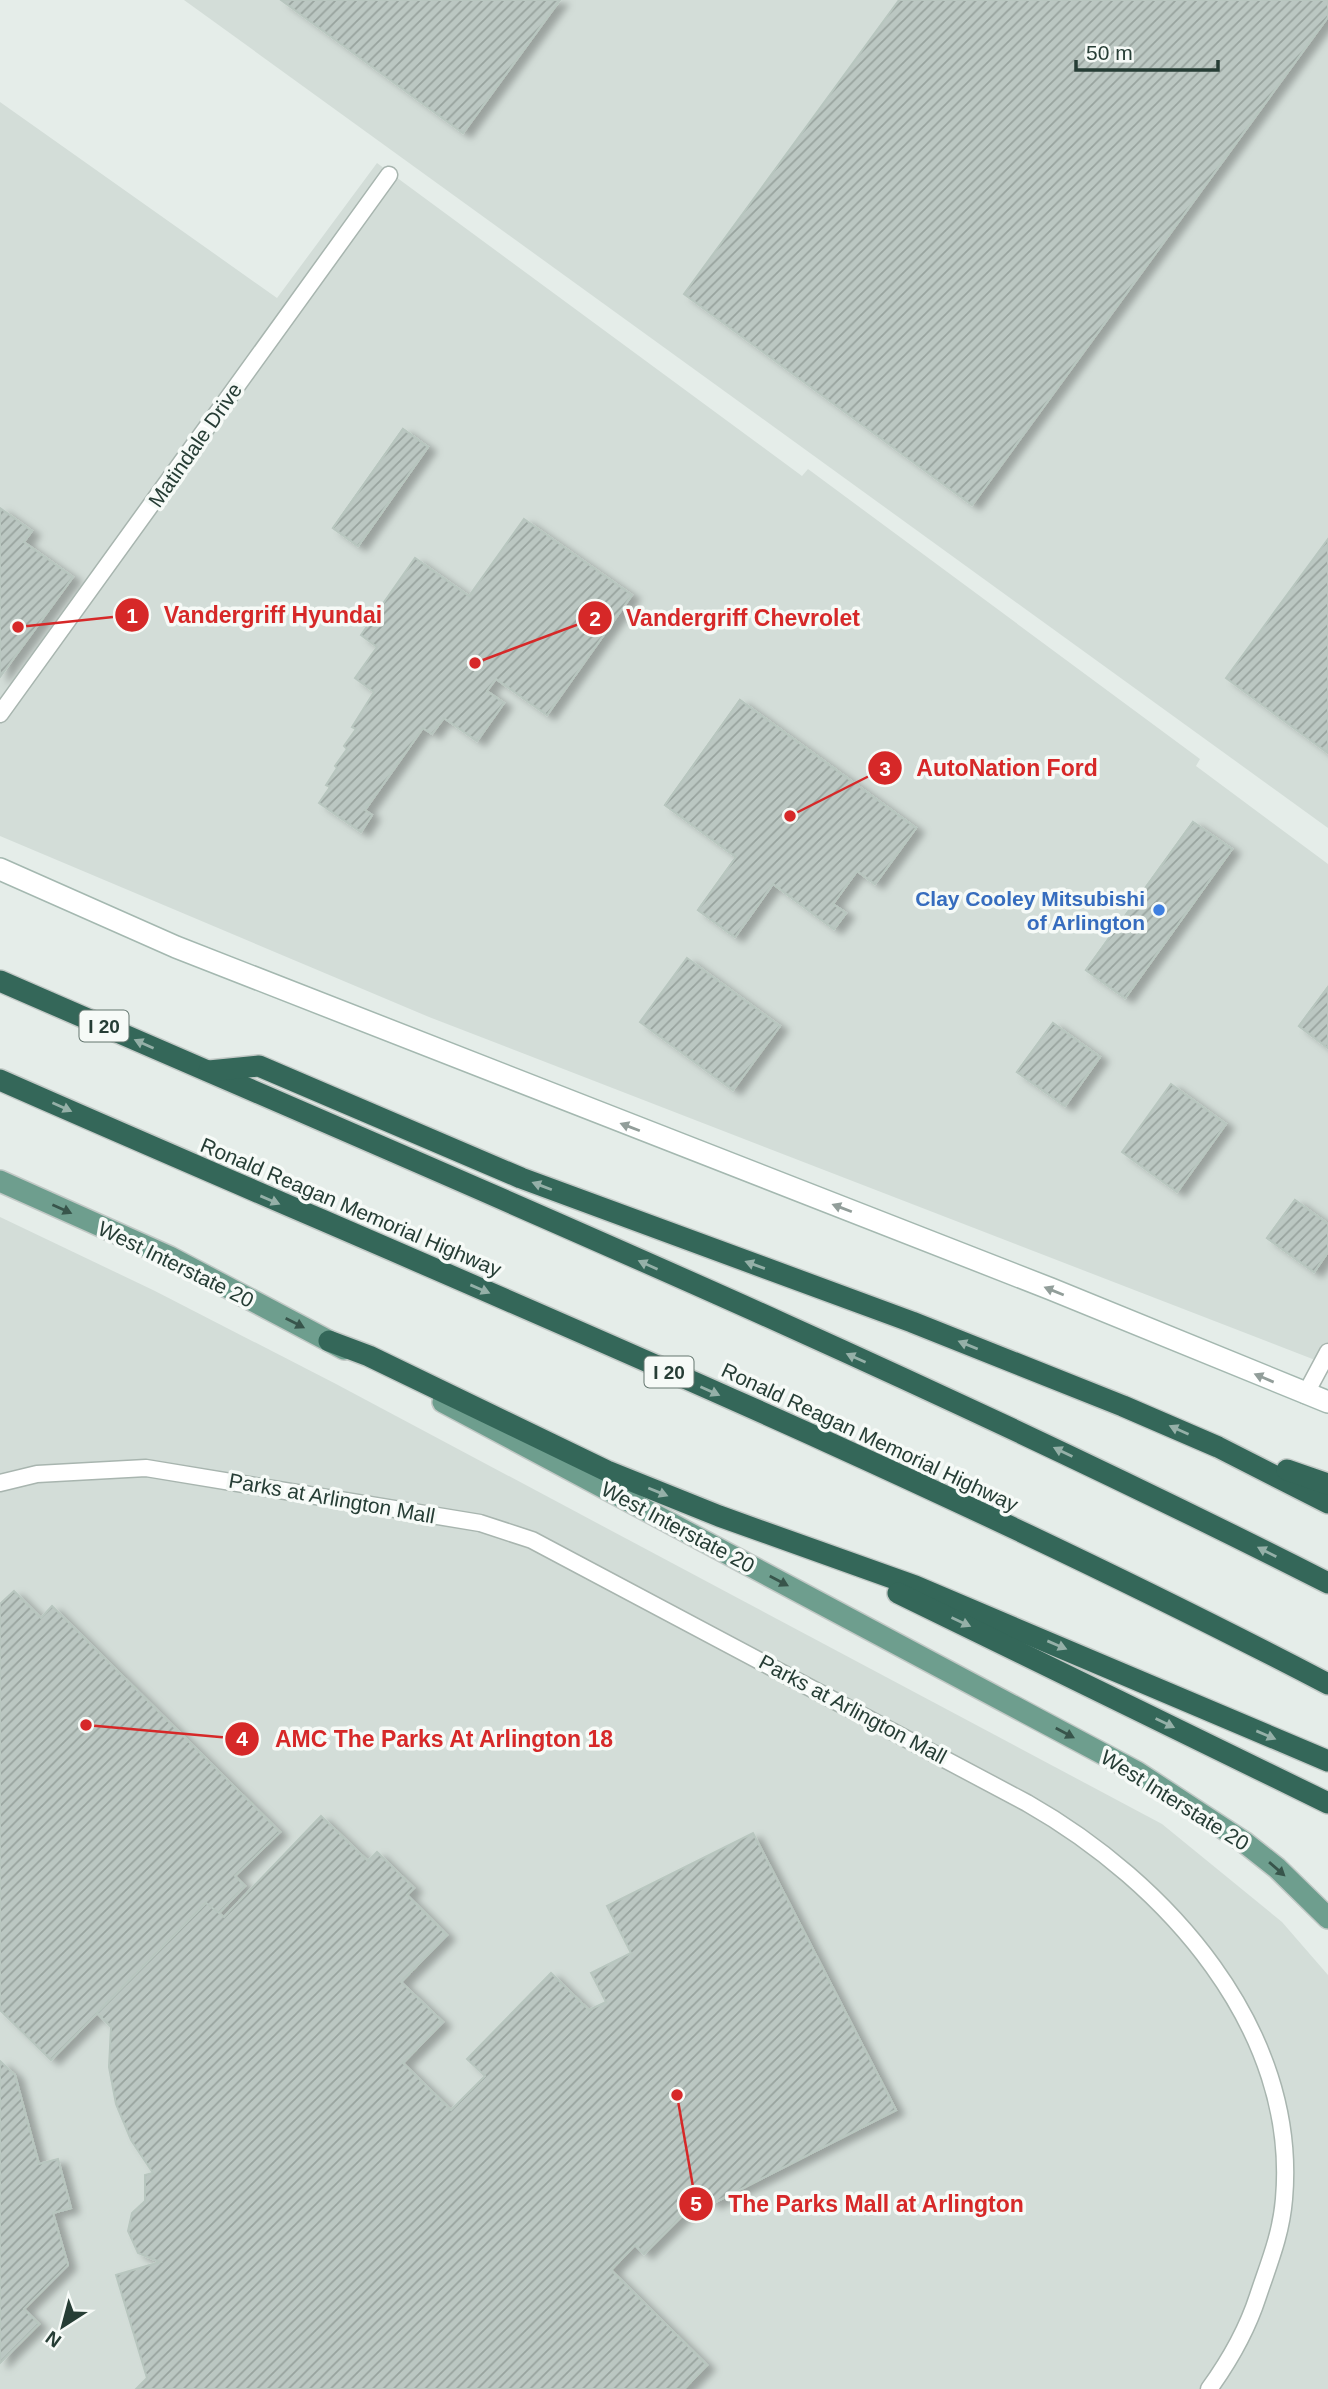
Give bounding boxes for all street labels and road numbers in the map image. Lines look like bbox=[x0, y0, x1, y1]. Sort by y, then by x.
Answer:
street label: Matindale Drive bbox=[144, 379, 246, 511]
road number: I 20 bbox=[80, 1010, 128, 1042]
street label: Ronald Reagan Memorial Highway bbox=[197, 1133, 505, 1281]
street label: West Interstate 20 bbox=[95, 1216, 257, 1312]
road number: I 20 bbox=[644, 1356, 694, 1388]
street label: Ronald Reagan Memorial Highway bbox=[718, 1358, 1022, 1516]
street label: Parks at Arlington Mall bbox=[227, 1469, 437, 1527]
street label: West Interstate 20 bbox=[598, 1477, 758, 1577]
street label: Parks at Arlington Mall bbox=[755, 1650, 951, 1768]
street label: West Interstate 20 bbox=[1097, 1745, 1253, 1855]

